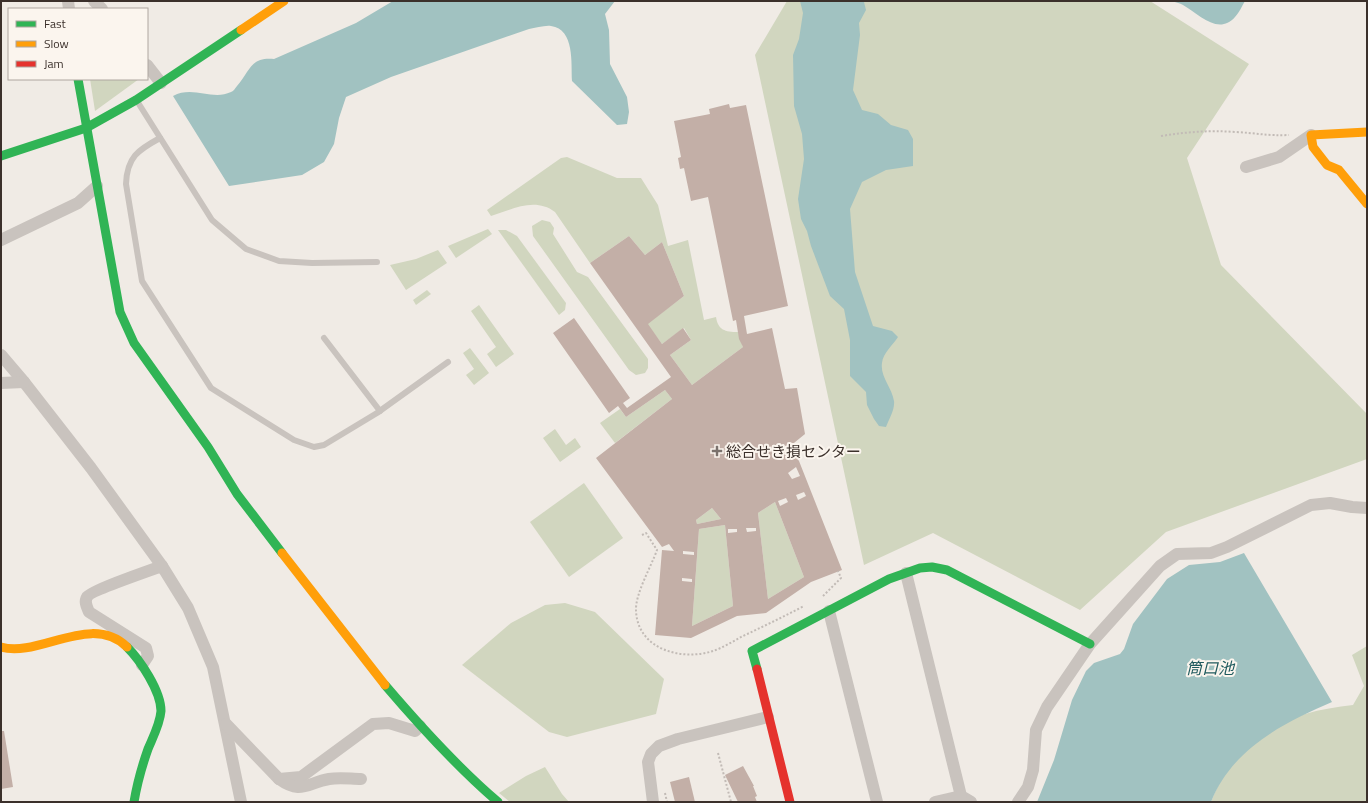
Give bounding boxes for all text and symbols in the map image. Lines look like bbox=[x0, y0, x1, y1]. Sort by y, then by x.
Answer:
legend bbox=[8, 8, 148, 80]
text: Fast bbox=[44, 14, 67, 33]
text: Slow bbox=[44, 34, 69, 53]
text: Jam bbox=[44, 54, 64, 73]
place label: 総合せき損センター bbox=[726, 440, 861, 463]
marker: 総合せき損センター bbox=[711, 445, 723, 457]
water label: 筒口池 bbox=[1186, 656, 1236, 680]

